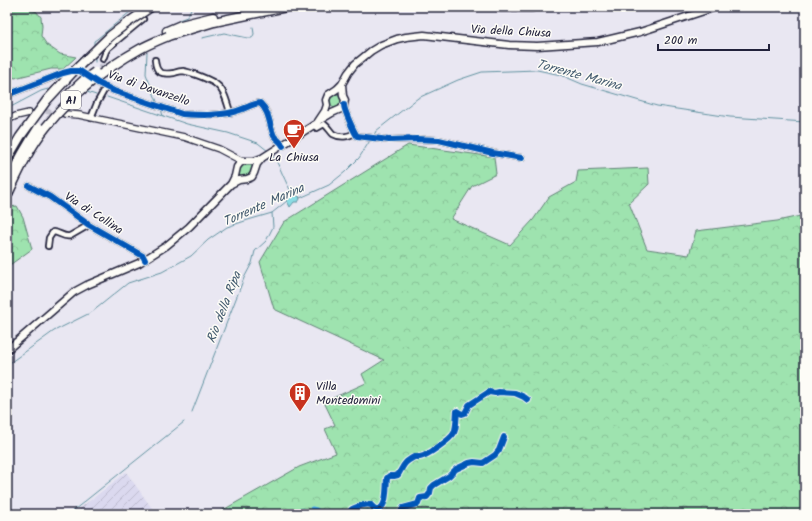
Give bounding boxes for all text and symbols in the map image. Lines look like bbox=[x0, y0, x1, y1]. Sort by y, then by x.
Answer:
street label: Via della Chiusa bbox=[470, 20, 552, 43]
scale bar bbox=[658, 26, 769, 52]
text: 200 m bbox=[664, 31, 698, 50]
water label: Torrente Marina bbox=[534, 54, 624, 97]
street label: Via di Davanzello bbox=[105, 66, 192, 111]
road number: A1 bbox=[61, 91, 81, 109]
cafe icon: La Chiusa bbox=[281, 117, 307, 150]
place label: La Chiusa bbox=[269, 148, 319, 167]
water label: Torrente Marina bbox=[220, 178, 308, 233]
street label: Via di Collina bbox=[61, 187, 127, 240]
water label: Rio della Ripa bbox=[201, 268, 248, 346]
place label: Villa Montedomini bbox=[316, 377, 382, 410]
building icon: Villa Montedomini bbox=[287, 380, 313, 413]

